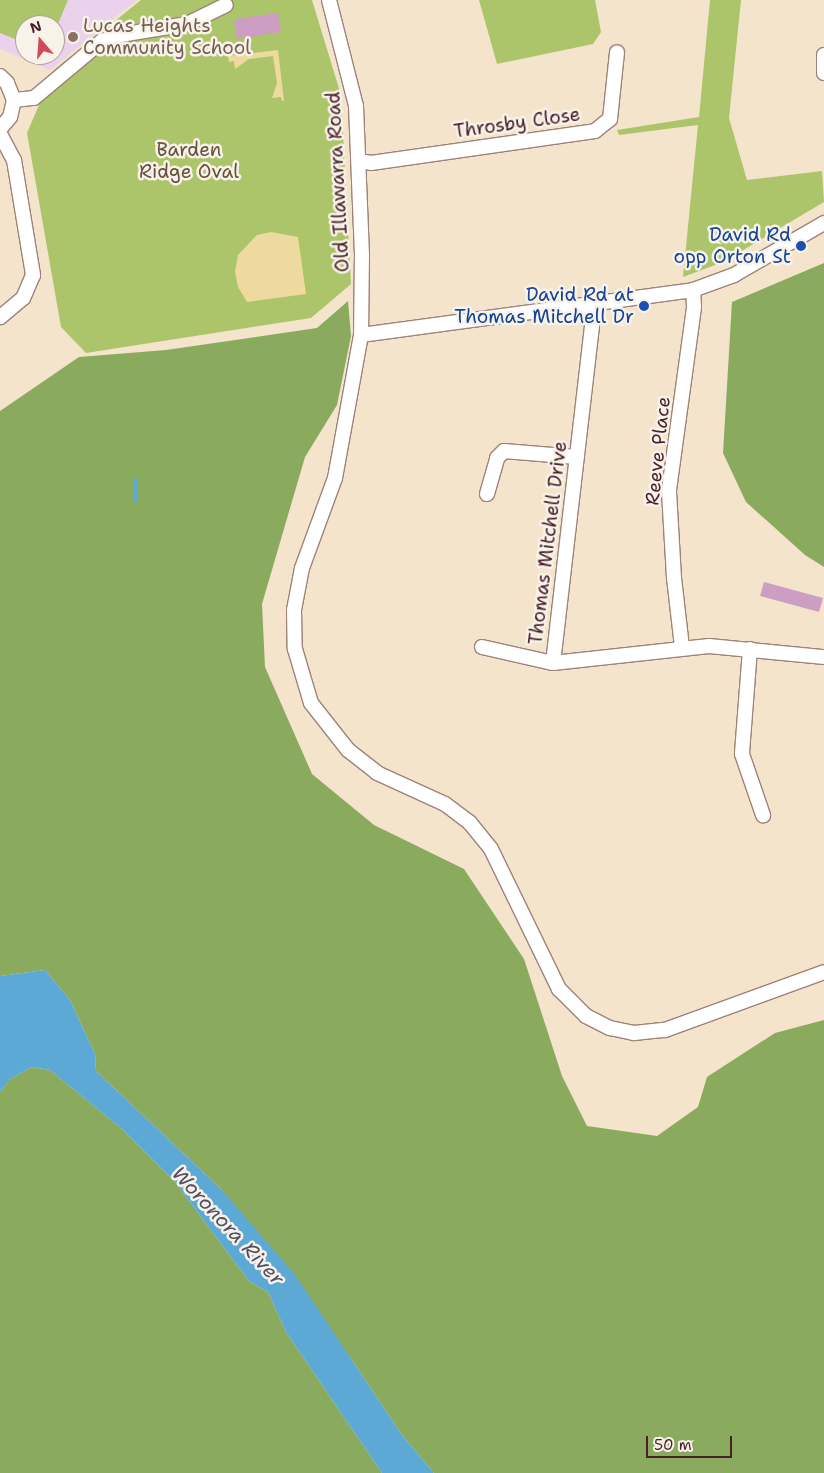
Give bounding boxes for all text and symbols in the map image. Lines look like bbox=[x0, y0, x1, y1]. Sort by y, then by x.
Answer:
north arrow bbox=[15, 15, 65, 65]
place label: Lucas Heights Community School bbox=[83, 15, 251, 59]
text: N bbox=[28, 16, 44, 37]
marker: Lucas Heights Community School bbox=[67, 31, 79, 43]
street label: Old Illawarra Road bbox=[322, 91, 354, 273]
street label: Throsby Close bbox=[452, 103, 582, 143]
park label: Barden Ridge Oval bbox=[139, 139, 239, 183]
place label: David Rd opp Orton St bbox=[674, 224, 791, 268]
marker: David Rd opp Orton St bbox=[795, 240, 807, 252]
place label: David Rd at Thomas Mitchell Dr bbox=[454, 284, 634, 328]
marker: David Rd at Thomas Mitchell Dr bbox=[638, 300, 650, 312]
street label: Reeve Place bbox=[641, 396, 675, 506]
street label: Thomas Mitchell Drive bbox=[524, 440, 572, 646]
water label: Woronora River bbox=[167, 1162, 289, 1290]
scale bar bbox=[649, 1426, 735, 1458]
text: 50 m bbox=[654, 1435, 692, 1455]

